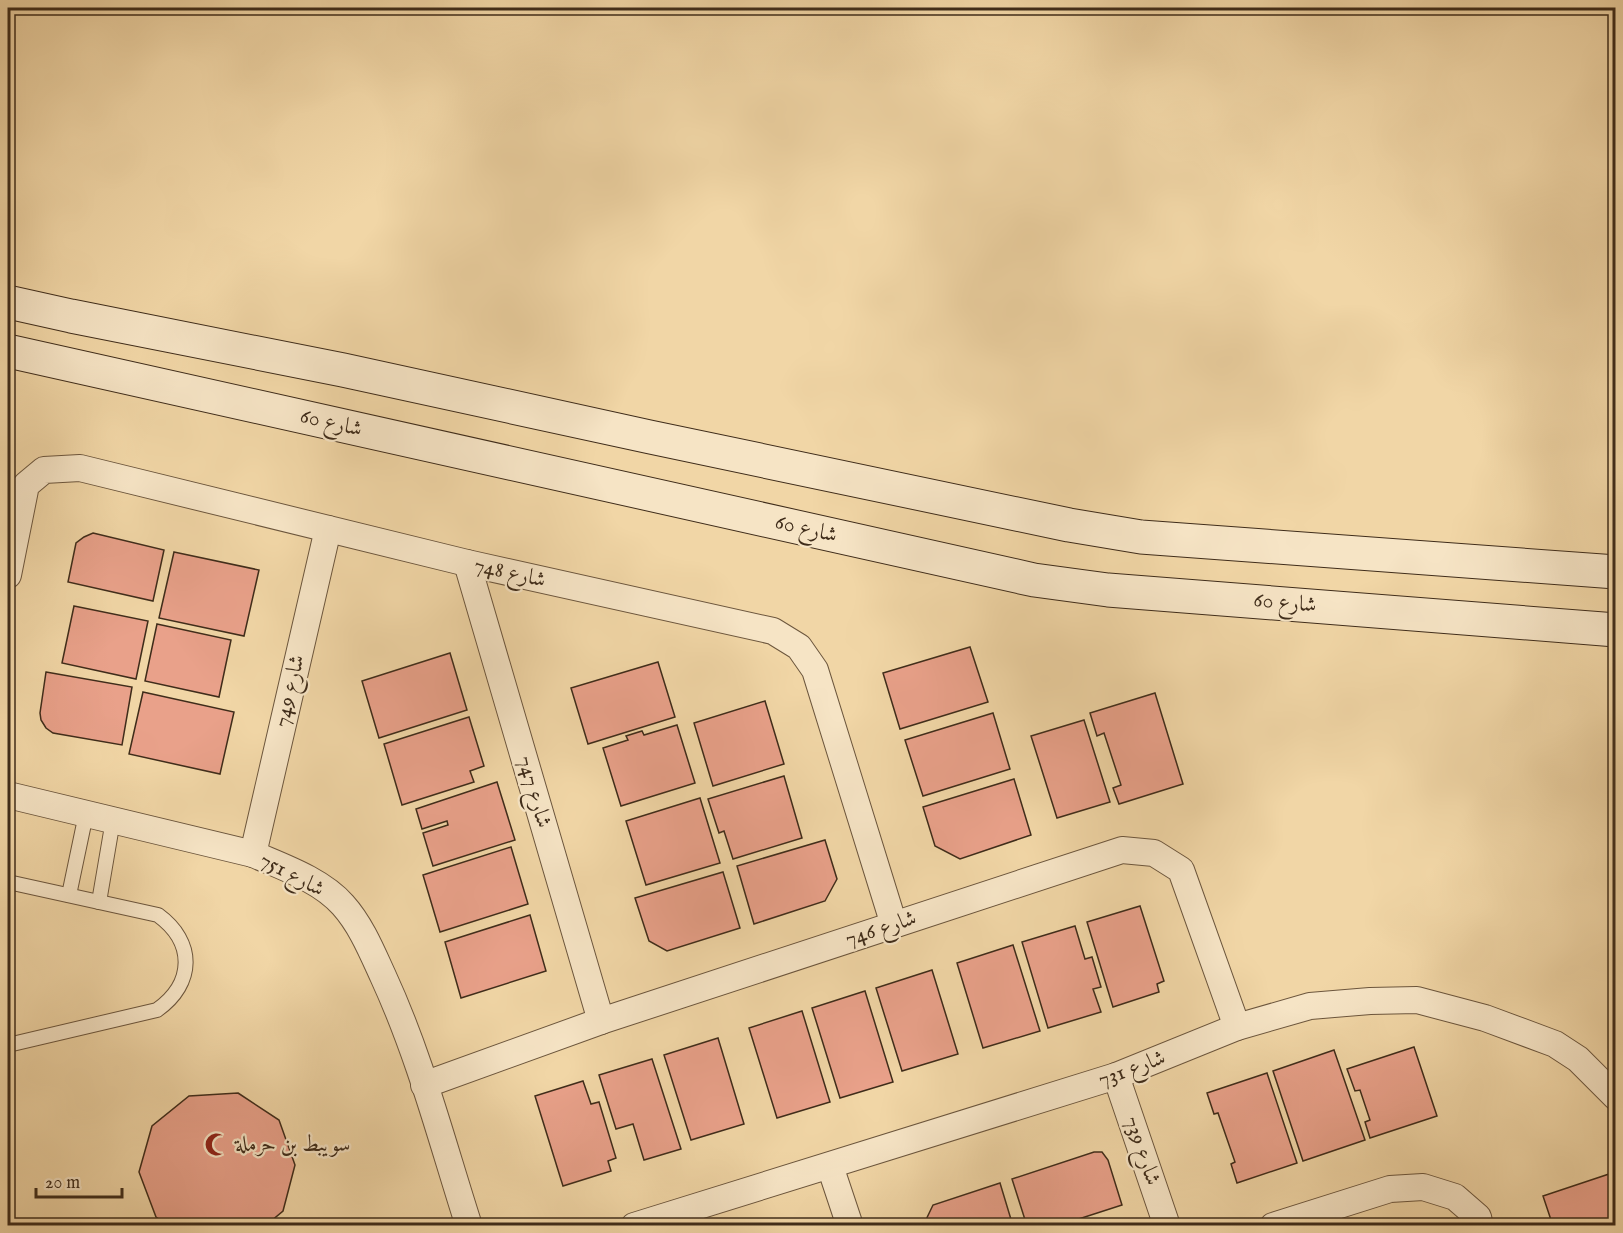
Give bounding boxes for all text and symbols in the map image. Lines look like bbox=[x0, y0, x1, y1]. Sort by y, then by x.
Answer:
street label: شارع 60 bbox=[296, 402, 365, 447]
street label: شارع 60 bbox=[771, 508, 840, 553]
street label: شارع 748 bbox=[471, 551, 549, 598]
street label: شارع 60 bbox=[1252, 586, 1318, 623]
street label: شارع 749 bbox=[268, 652, 315, 731]
street label: شارع 747 bbox=[508, 753, 558, 832]
street label: شارع 751 bbox=[253, 846, 329, 906]
street label: شارع 746 bbox=[842, 904, 921, 956]
street label: شارع 731 bbox=[1094, 1044, 1171, 1097]
street label: شارع 739 bbox=[1114, 1113, 1167, 1190]
place label: سويبط بن حرملة bbox=[234, 1131, 351, 1159]
mosque icon: سويبط بن حرملة bbox=[204, 1132, 230, 1158]
scale bar bbox=[36, 1161, 122, 1199]
text: 20 m bbox=[45, 1172, 80, 1195]

